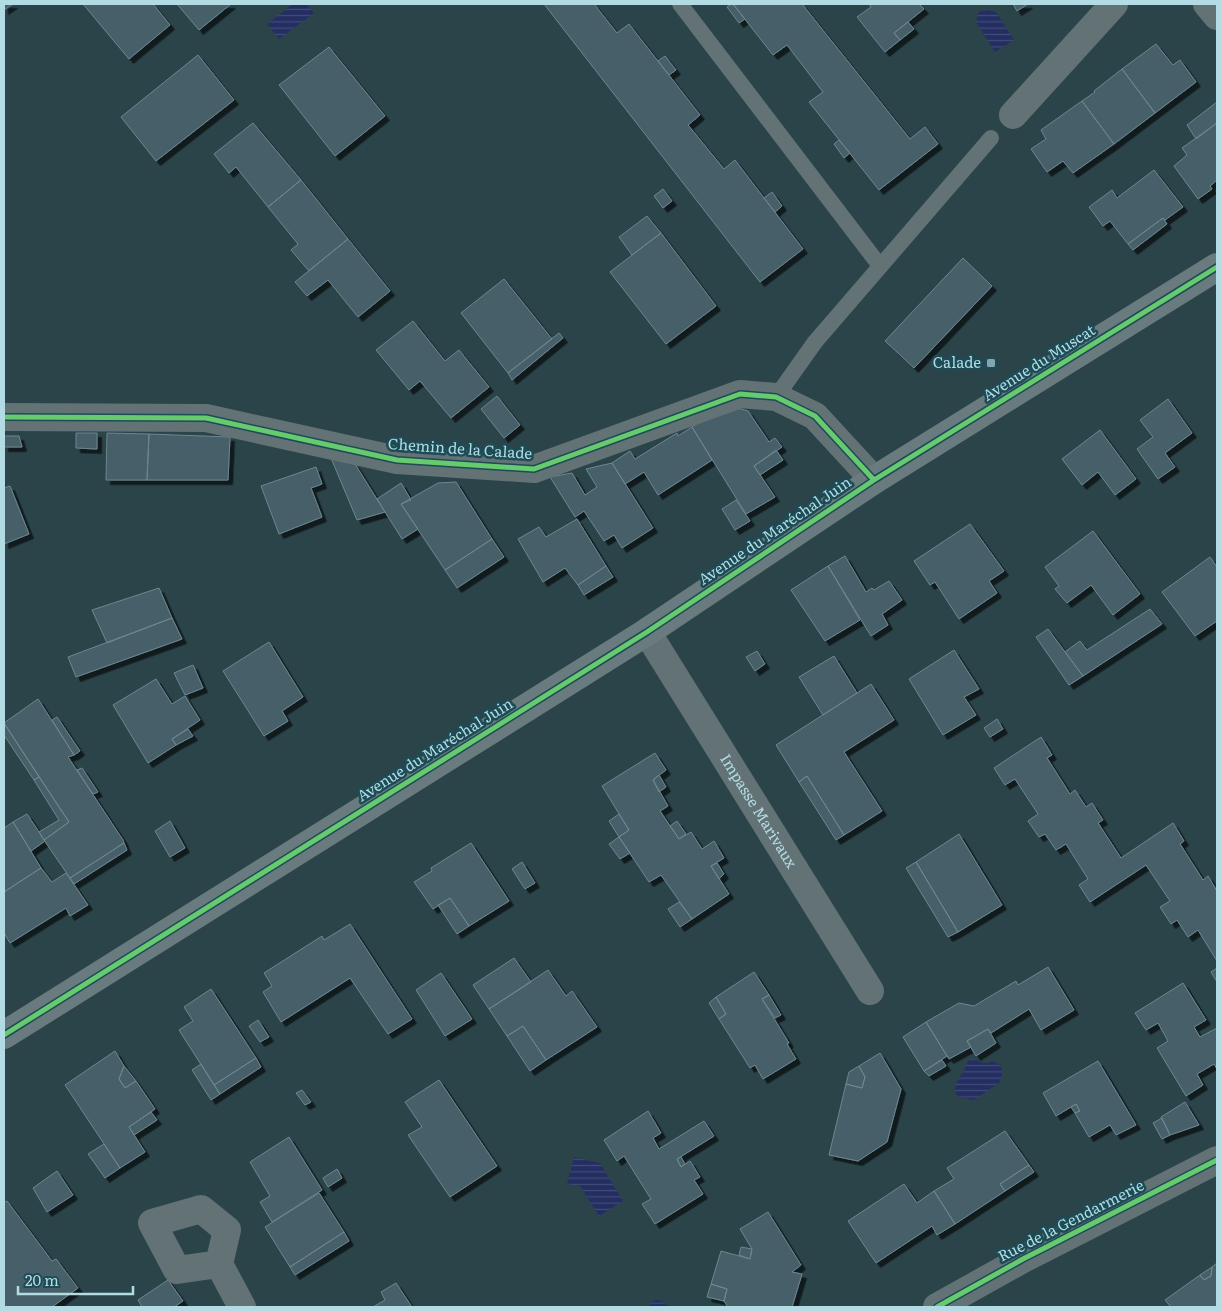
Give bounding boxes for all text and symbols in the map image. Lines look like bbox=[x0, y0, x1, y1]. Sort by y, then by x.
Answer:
street label: Avenue du Muscat bbox=[977, 318, 1099, 406]
place label: Calade bbox=[933, 350, 981, 373]
marker: Calade bbox=[985, 357, 997, 369]
street label: Chemin de la Calade bbox=[387, 431, 533, 464]
street label: Avenue du Maréchal Juin bbox=[693, 470, 855, 590]
street label: Avenue du Maréchal Juin bbox=[352, 691, 517, 806]
street label: Impasse Marivaux bbox=[715, 749, 804, 873]
street label: Rue de la Gendarmerie bbox=[993, 1173, 1148, 1267]
scale bar bbox=[18, 1264, 132, 1296]
text: 20 m bbox=[25, 1268, 59, 1291]

